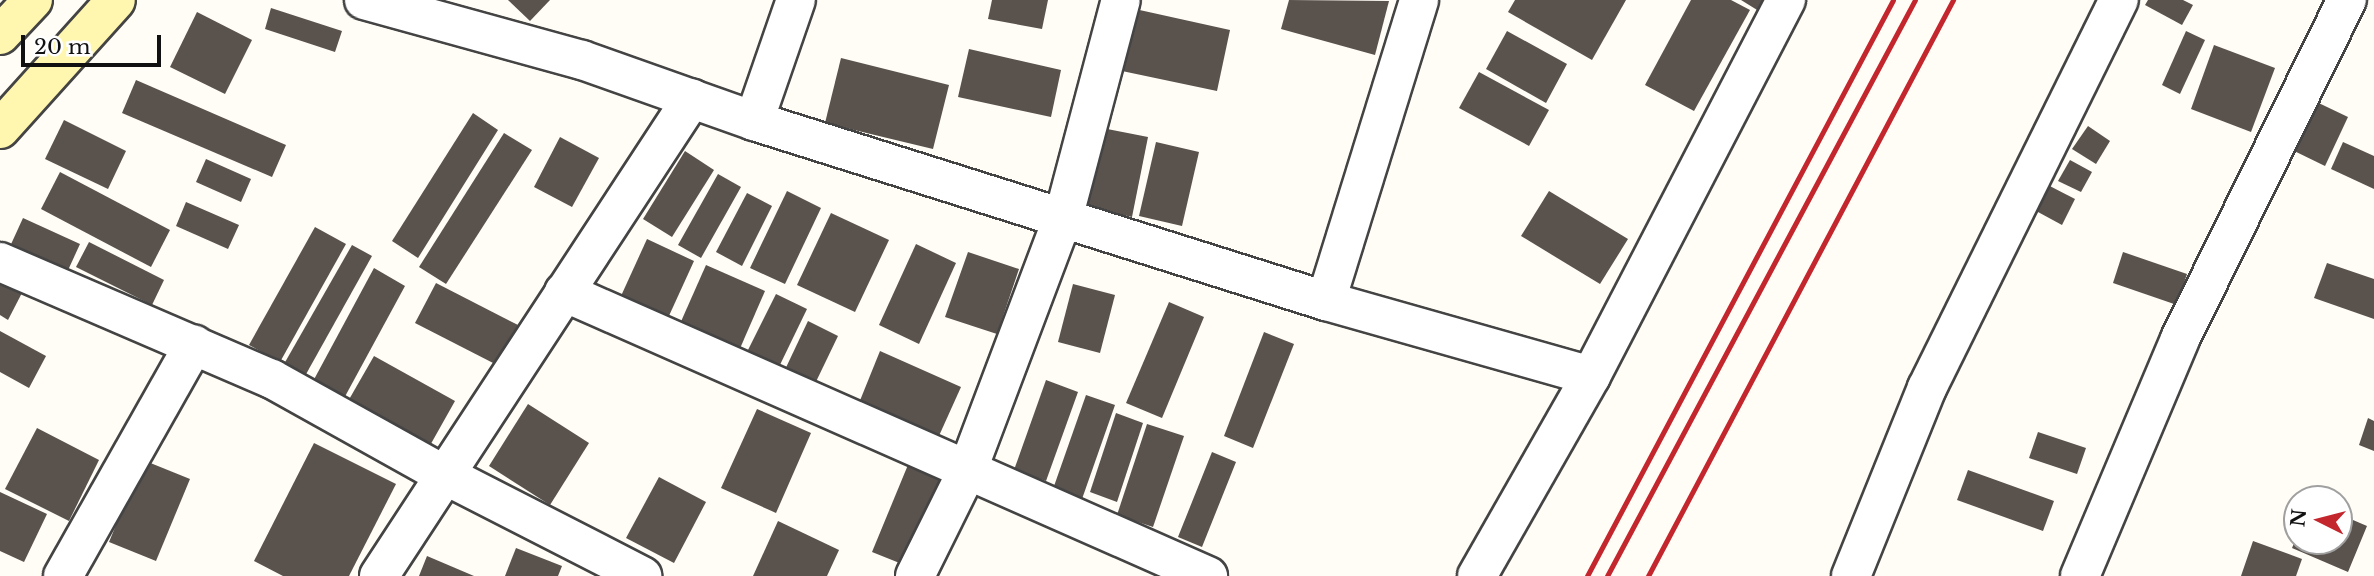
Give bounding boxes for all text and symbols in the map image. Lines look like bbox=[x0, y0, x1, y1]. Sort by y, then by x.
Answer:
scale bar bbox=[24, 21, 164, 65]
text: 20 m bbox=[34, 34, 91, 60]
north arrow bbox=[2283, 485, 2353, 555]
text: N bbox=[2286, 508, 2311, 528]

